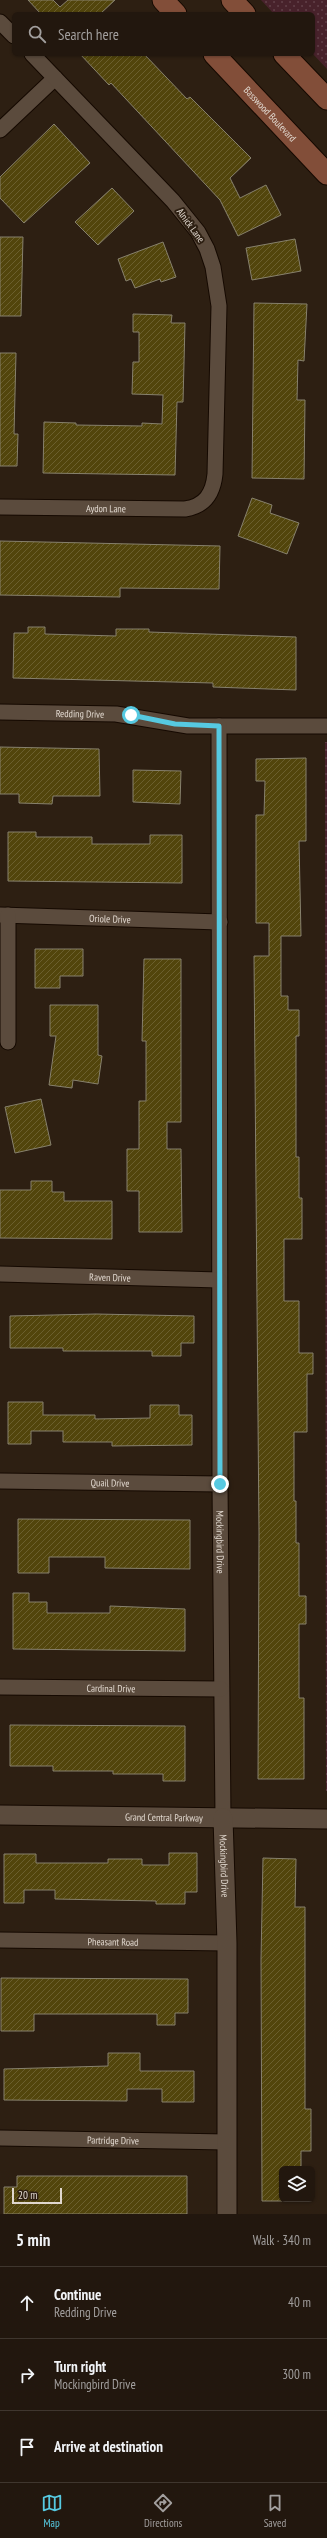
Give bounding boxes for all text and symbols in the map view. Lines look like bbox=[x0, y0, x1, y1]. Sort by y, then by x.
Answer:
search box bbox=[12, 12, 315, 56]
icon: search bbox=[26, 23, 48, 45]
text: Search here bbox=[58, 25, 119, 44]
street label: Basswood Boulevard bbox=[241, 84, 299, 144]
street label: Alnick Lane bbox=[174, 206, 207, 245]
street label: Aydon Lane bbox=[86, 502, 126, 515]
route start bbox=[122, 706, 140, 724]
street label: Redding Drive bbox=[56, 707, 104, 721]
street label: Oriole Drive bbox=[89, 912, 131, 926]
street label: Raven Drive bbox=[89, 1270, 131, 1285]
route end bbox=[211, 1475, 229, 1493]
street label: Quail Drive bbox=[91, 1476, 129, 1490]
street label: Mockingbird Drive bbox=[213, 1510, 227, 1574]
street label: Cardinal Drive bbox=[87, 1682, 135, 1695]
street label: Grand Central Parkway bbox=[125, 1811, 203, 1824]
street label: Mockingbird Drive bbox=[217, 1834, 232, 1898]
street label: Pheasant Road bbox=[87, 1935, 138, 1949]
street label: Partridge Drive bbox=[87, 2134, 139, 2147]
map controls bbox=[279, 2166, 315, 2202]
button: layers bbox=[279, 2166, 315, 2202]
scale bar bbox=[12, 2186, 62, 2205]
text: 20 m bbox=[18, 2188, 37, 2202]
text: 5 min bbox=[16, 2229, 50, 2251]
text: Walk · 340 m bbox=[253, 2232, 311, 2249]
text: Continue bbox=[54, 2285, 101, 2304]
icon: ahead bbox=[16, 2292, 38, 2314]
text: 40 m bbox=[288, 2294, 311, 2311]
text: Redding Drive bbox=[54, 2304, 117, 2321]
text: Turn right bbox=[54, 2357, 106, 2376]
icon: right bbox=[16, 2364, 38, 2386]
text: 300 m bbox=[282, 2366, 311, 2383]
text: Mockingbird Drive bbox=[54, 2376, 136, 2393]
icon: arrive bbox=[16, 2436, 38, 2458]
text: Arrive at destination bbox=[54, 2437, 163, 2456]
tab: Map bbox=[41, 2492, 63, 2530]
tab: Directions bbox=[144, 2492, 182, 2530]
tab: Saved bbox=[264, 2492, 286, 2530]

